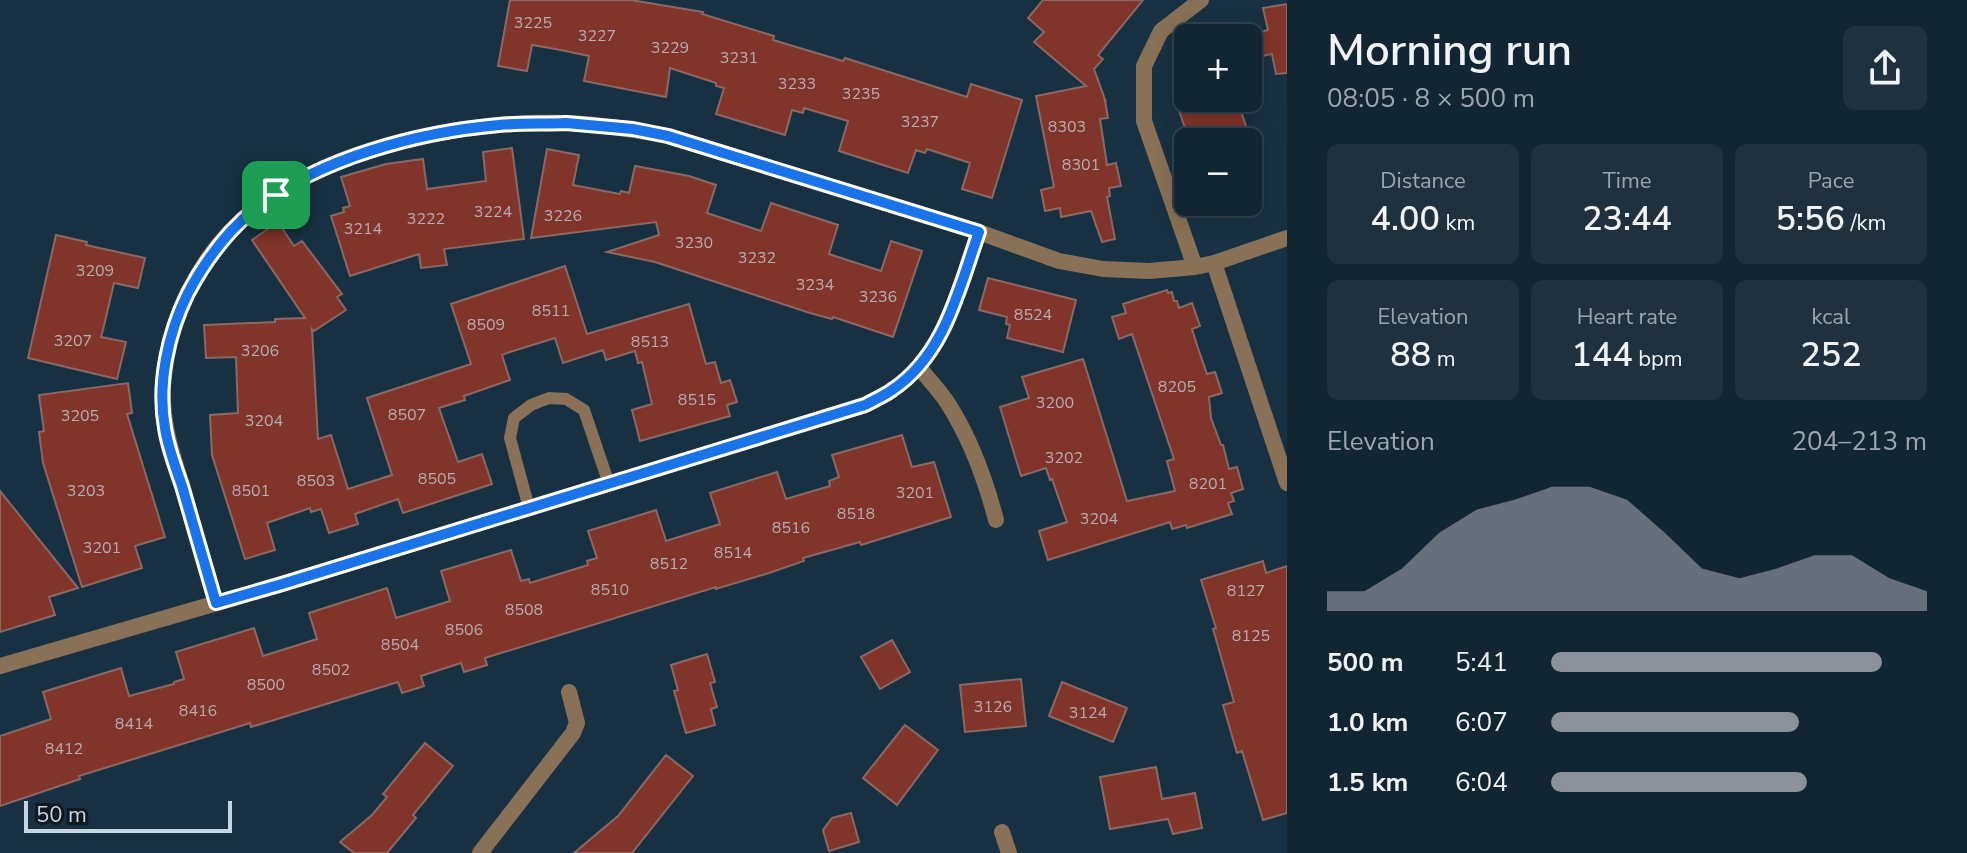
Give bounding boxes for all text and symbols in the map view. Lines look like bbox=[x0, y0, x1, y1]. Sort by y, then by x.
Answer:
house number: 3225 bbox=[514, 12, 552, 34]
text: Morning run bbox=[1327, 21, 1572, 81]
map controls bbox=[1174, 24, 1262, 216]
button: + bbox=[1174, 24, 1262, 112]
house number: 3227 bbox=[578, 25, 616, 47]
button: share bbox=[1843, 26, 1927, 110]
house number: 3229 bbox=[651, 37, 689, 59]
house number: 3231 bbox=[720, 47, 758, 69]
house number: 3233 bbox=[778, 73, 816, 95]
text: 08:05 · 8 × 500 m bbox=[1327, 81, 1535, 116]
house number: 3235 bbox=[842, 83, 880, 105]
house number: 3237 bbox=[901, 111, 939, 133]
house number: 8303 bbox=[1048, 116, 1086, 138]
button: − bbox=[1174, 128, 1262, 216]
house number: 8301 bbox=[1062, 154, 1100, 176]
pin bbox=[242, 161, 310, 229]
text: Distance bbox=[1380, 166, 1466, 196]
text: Time bbox=[1603, 166, 1651, 196]
text: Pace bbox=[1808, 166, 1854, 196]
icon: arrive bbox=[254, 173, 298, 217]
text: 4.00 bbox=[1371, 196, 1440, 242]
text: 23:44 bbox=[1582, 196, 1672, 242]
text: 5:56 bbox=[1776, 196, 1845, 242]
house number: 3224 bbox=[474, 201, 513, 223]
house number: 3226 bbox=[544, 205, 582, 227]
house number: 3222 bbox=[407, 208, 445, 230]
text: km bbox=[1440, 208, 1475, 238]
text: /km bbox=[1845, 208, 1886, 238]
house number: 3214 bbox=[344, 218, 383, 240]
house number: 3230 bbox=[675, 232, 713, 254]
house number: 3232 bbox=[738, 247, 776, 269]
house number: 3209 bbox=[76, 260, 114, 282]
house number: 3234 bbox=[796, 274, 835, 296]
house number: 3236 bbox=[859, 286, 897, 308]
house number: 8511 bbox=[532, 300, 570, 322]
text: Elevation bbox=[1377, 302, 1469, 332]
text: Heart rate bbox=[1577, 302, 1677, 332]
text: kcal bbox=[1812, 302, 1851, 332]
house number: 8524 bbox=[1014, 304, 1053, 326]
house number: 8509 bbox=[467, 314, 505, 336]
house number: 3207 bbox=[54, 330, 92, 352]
house number: 8513 bbox=[631, 331, 669, 353]
text: 88 bbox=[1390, 332, 1431, 378]
text: 144 bbox=[1571, 332, 1633, 378]
text: 252 bbox=[1800, 332, 1862, 378]
house number: 3206 bbox=[241, 340, 279, 362]
text: m bbox=[1431, 344, 1456, 374]
text: bpm bbox=[1633, 344, 1683, 374]
house number: 8205 bbox=[1158, 376, 1196, 398]
house number: 8515 bbox=[678, 389, 716, 411]
house number: 3200 bbox=[1036, 392, 1074, 414]
house number: 8507 bbox=[388, 404, 426, 426]
house number: 3205 bbox=[61, 405, 99, 427]
house number: 3204 bbox=[245, 410, 284, 432]
text: Elevation bbox=[1327, 424, 1435, 459]
text: 204–213 m bbox=[1791, 424, 1927, 459]
house number: 3202 bbox=[1045, 447, 1083, 469]
house number: 8505 bbox=[418, 468, 456, 490]
house number: 8503 bbox=[297, 470, 335, 492]
house number: 8201 bbox=[1189, 473, 1227, 495]
house number: 3203 bbox=[67, 480, 105, 502]
house number: 8501 bbox=[232, 480, 270, 502]
house number: 3201 bbox=[896, 482, 934, 504]
house number: 8518 bbox=[837, 503, 875, 525]
house number: 3204 bbox=[1080, 508, 1119, 530]
house number: 8516 bbox=[772, 517, 810, 539]
house number: 3201 bbox=[83, 537, 121, 559]
house number: 8514 bbox=[714, 542, 753, 564]
house number: 8512 bbox=[650, 553, 688, 575]
house number: 8510 bbox=[591, 579, 629, 601]
house number: 8127 bbox=[1227, 580, 1265, 602]
house number: 8508 bbox=[505, 599, 543, 621]
house number: 8506 bbox=[445, 619, 483, 641]
house number: 8125 bbox=[1232, 625, 1270, 647]
house number: 8504 bbox=[381, 634, 420, 656]
text: 500 m bbox=[1327, 645, 1404, 680]
text: 5:41 bbox=[1455, 645, 1508, 680]
house number: 8502 bbox=[312, 659, 350, 681]
house number: 8500 bbox=[247, 674, 285, 696]
house number: 3126 bbox=[974, 696, 1012, 718]
house number: 8416 bbox=[179, 700, 217, 722]
house number: 3124 bbox=[1069, 702, 1108, 724]
text: 1.0 km bbox=[1327, 705, 1408, 740]
text: 6:07 bbox=[1455, 705, 1508, 740]
house number: 8414 bbox=[115, 713, 154, 735]
house number: 8412 bbox=[45, 738, 83, 760]
text: 1.5 km bbox=[1327, 765, 1408, 800]
text: 6:04 bbox=[1455, 765, 1508, 800]
scale bar bbox=[24, 797, 232, 833]
text: 50 m bbox=[36, 800, 87, 830]

